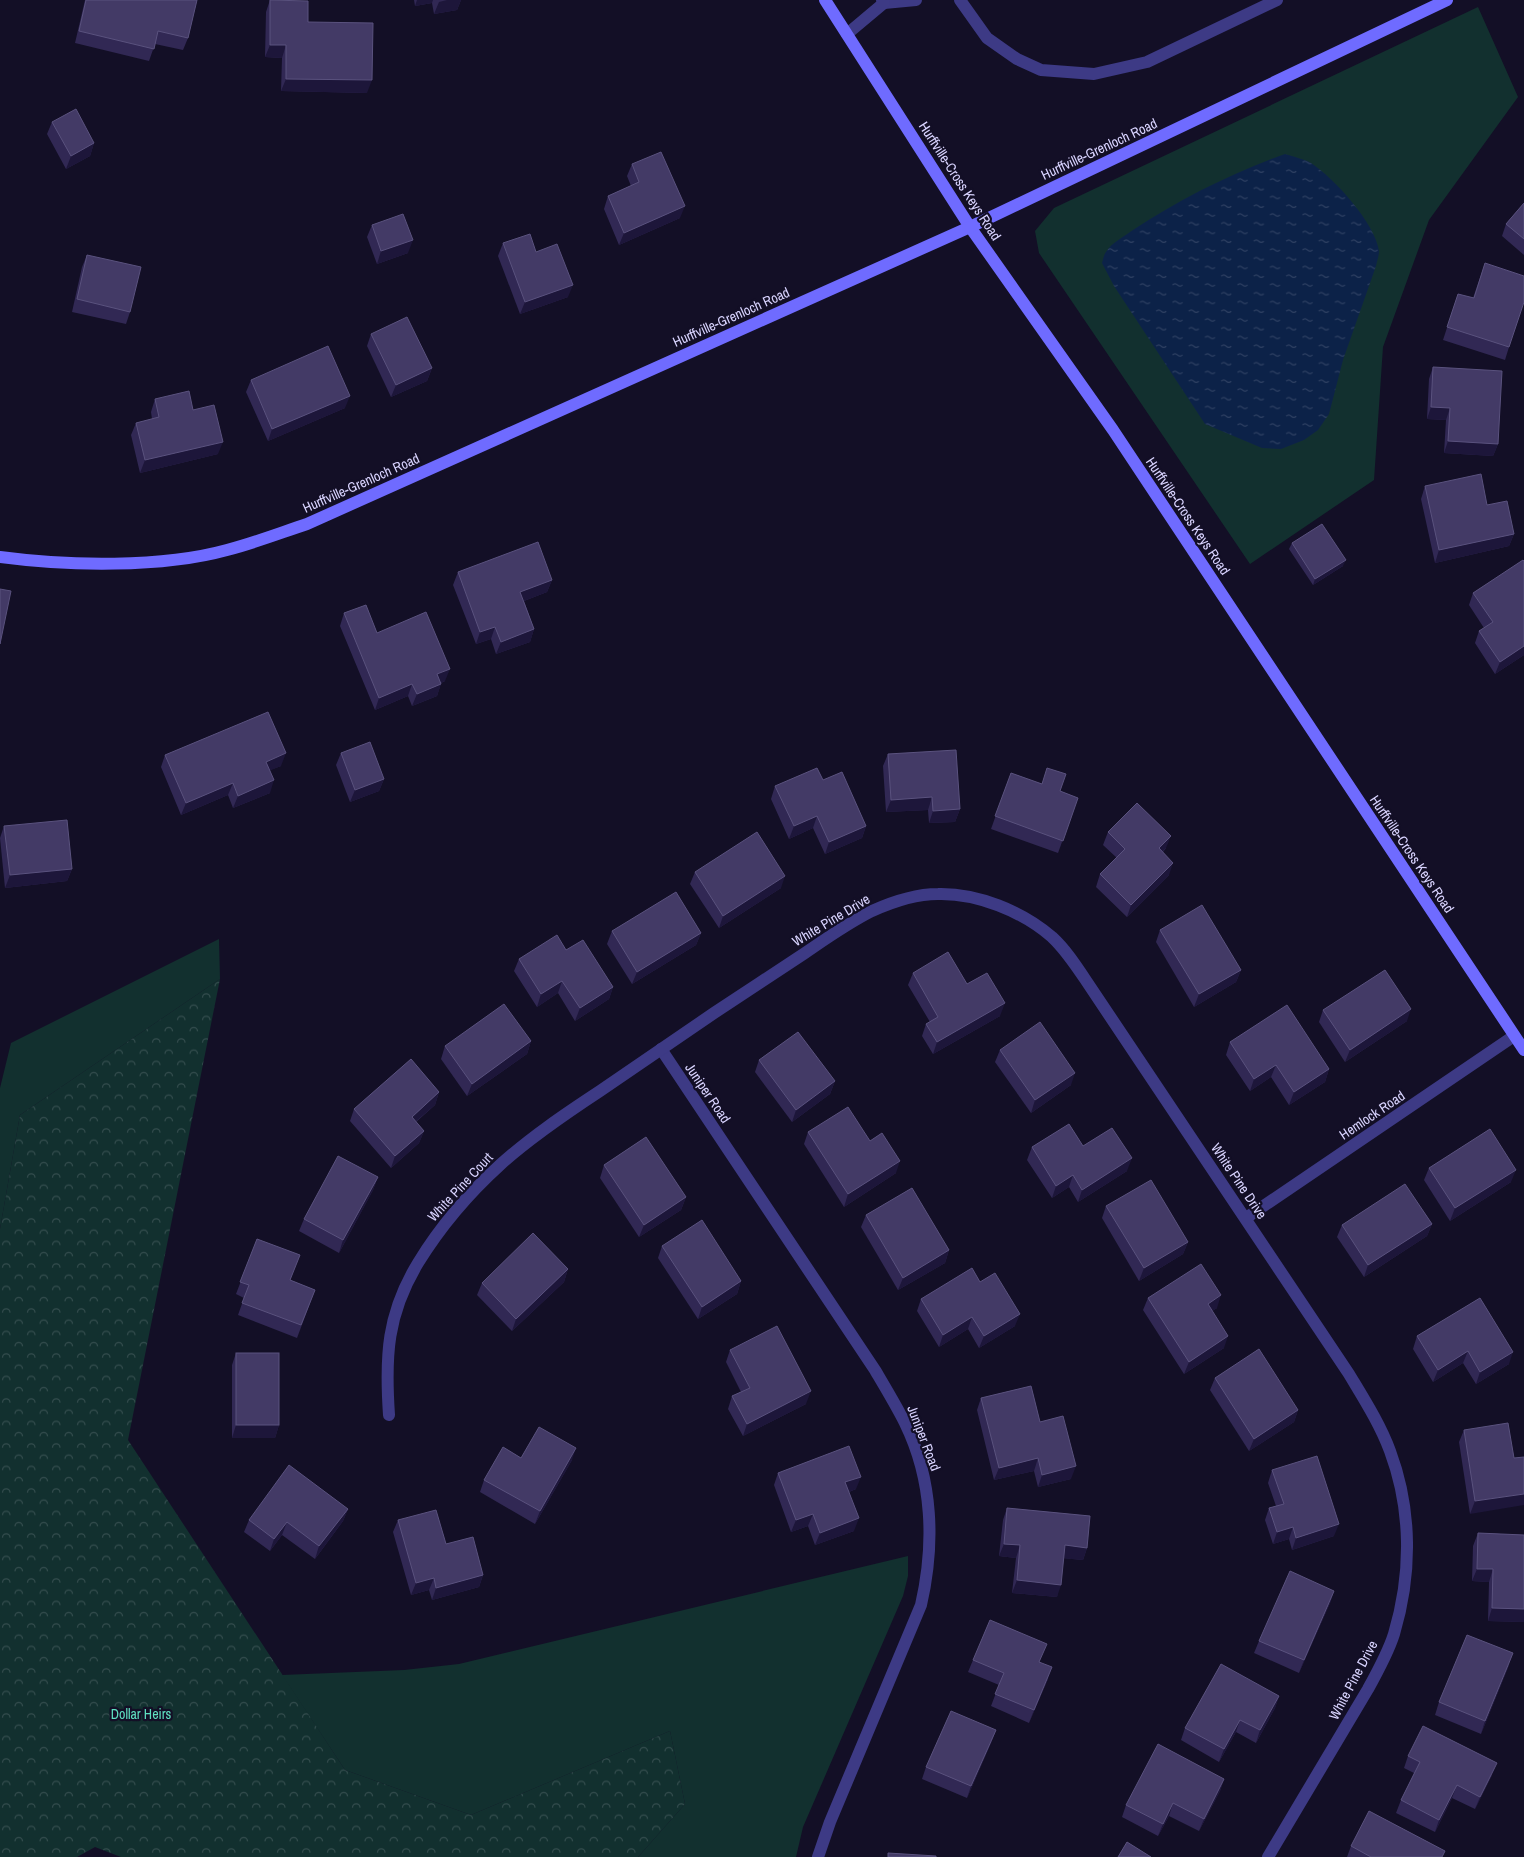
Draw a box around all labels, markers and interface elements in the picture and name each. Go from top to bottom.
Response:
street label: Hurffville-Grenloch Road [1038,114,1160,184]
street label: Hurffville-Cross Keys Road [915,118,1005,244]
street label: Hurffville-Grenloch Road [670,283,792,351]
street label: Hurffville-Grenloch Road [300,449,422,517]
street label: Hurffville-Cross Keys Road [1142,454,1234,578]
street label: Hurffville-Cross Keys Road [1366,792,1458,916]
street label: White Pine Drive [789,890,873,950]
street label: Juniper Road [681,1059,735,1127]
street label: Hemlock Road [1336,1086,1408,1144]
street label: White Pine Drive [1207,1140,1271,1222]
street label: White Pine Court [423,1149,497,1225]
street label: Juniper Road [903,1403,945,1473]
street label: White Pine Drive [1325,1637,1381,1723]
park label: Dollar Heirs [111,1705,172,1723]

